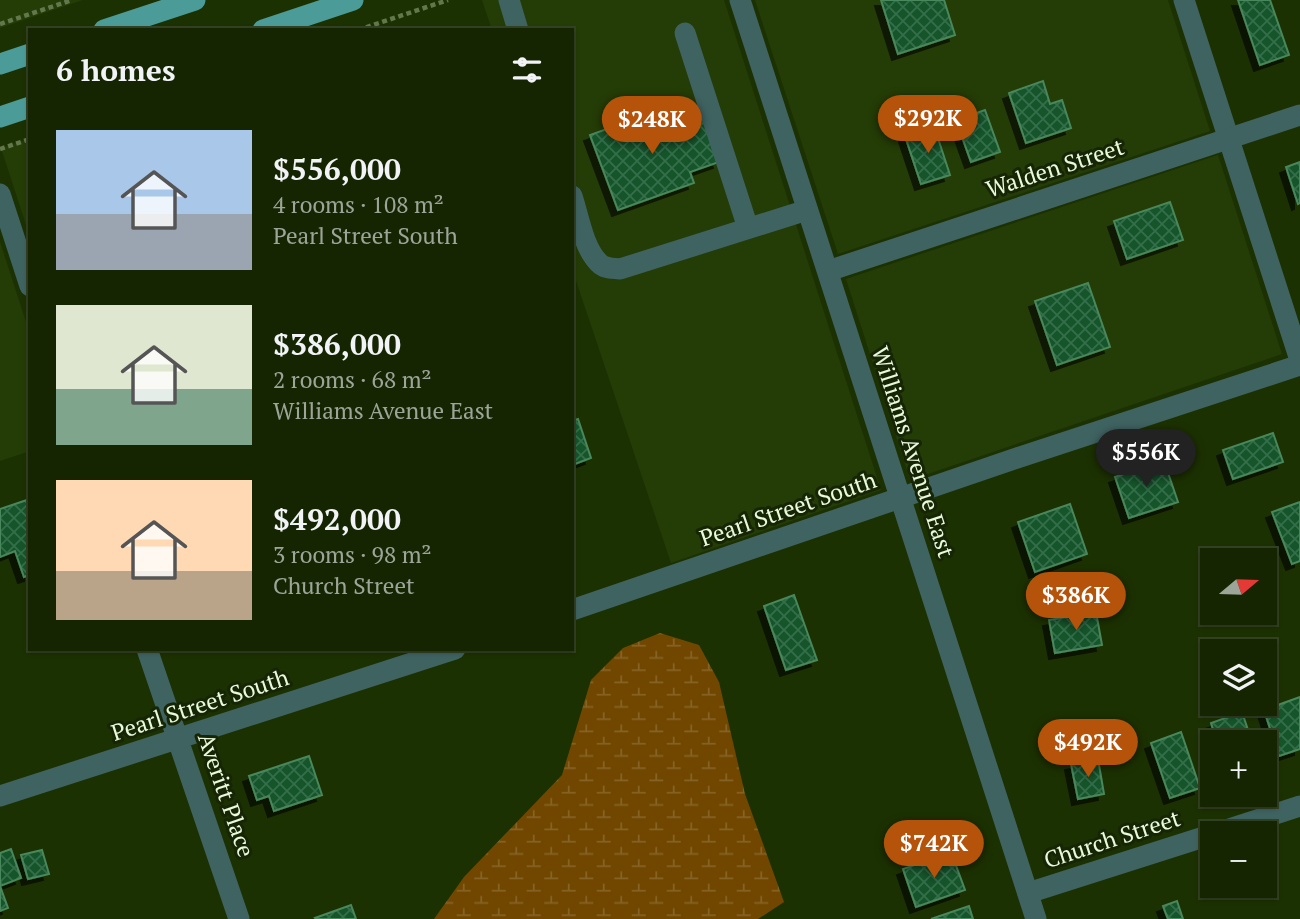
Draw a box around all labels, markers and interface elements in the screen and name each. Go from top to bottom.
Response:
text: 6 homes [56,50,175,90]
icon: filters [508,51,546,89]
pin: $248K [603,96,701,156]
pin: $292K [879,96,977,155]
text: $292K [894,102,962,133]
text: $248K [618,103,686,134]
street label: Walden Street [982,130,1128,204]
text: $556,000 [273,149,401,189]
icon: home [112,158,196,242]
text: 4 rooms · 108 m² [273,189,444,220]
text: Pearl Street South [273,220,458,251]
text: $386,000 [273,324,401,364]
icon: home [112,333,196,417]
street label: Williams Avenue East [865,342,962,562]
text: 2 rooms · 68 m² [273,364,432,395]
text: Williams Avenue East [273,395,493,426]
pin: $556K [1097,430,1195,489]
text: $556K [1112,436,1180,467]
street label: Pearl Street South [695,464,881,553]
text: $492,000 [273,499,401,539]
icon: home [112,508,196,592]
text: 3 rooms · 98 m² [273,539,432,570]
north arrow [1200,548,1278,625]
map controls [1200,548,1277,898]
text: Church Street [273,570,415,601]
pin: $386K [1027,572,1125,632]
text: $386K [1042,579,1110,610]
button: layers [1200,639,1277,716]
street label: Pearl Street South [107,661,293,748]
pin: $492K [1039,720,1137,779]
text: $492K [1054,726,1122,757]
street label: Averitt Place [191,729,262,861]
button: + [1200,730,1277,807]
street label: Church Street [1040,802,1184,875]
pin: $742K [885,820,983,880]
button: − [1200,821,1277,898]
text: $742K [900,827,968,858]

